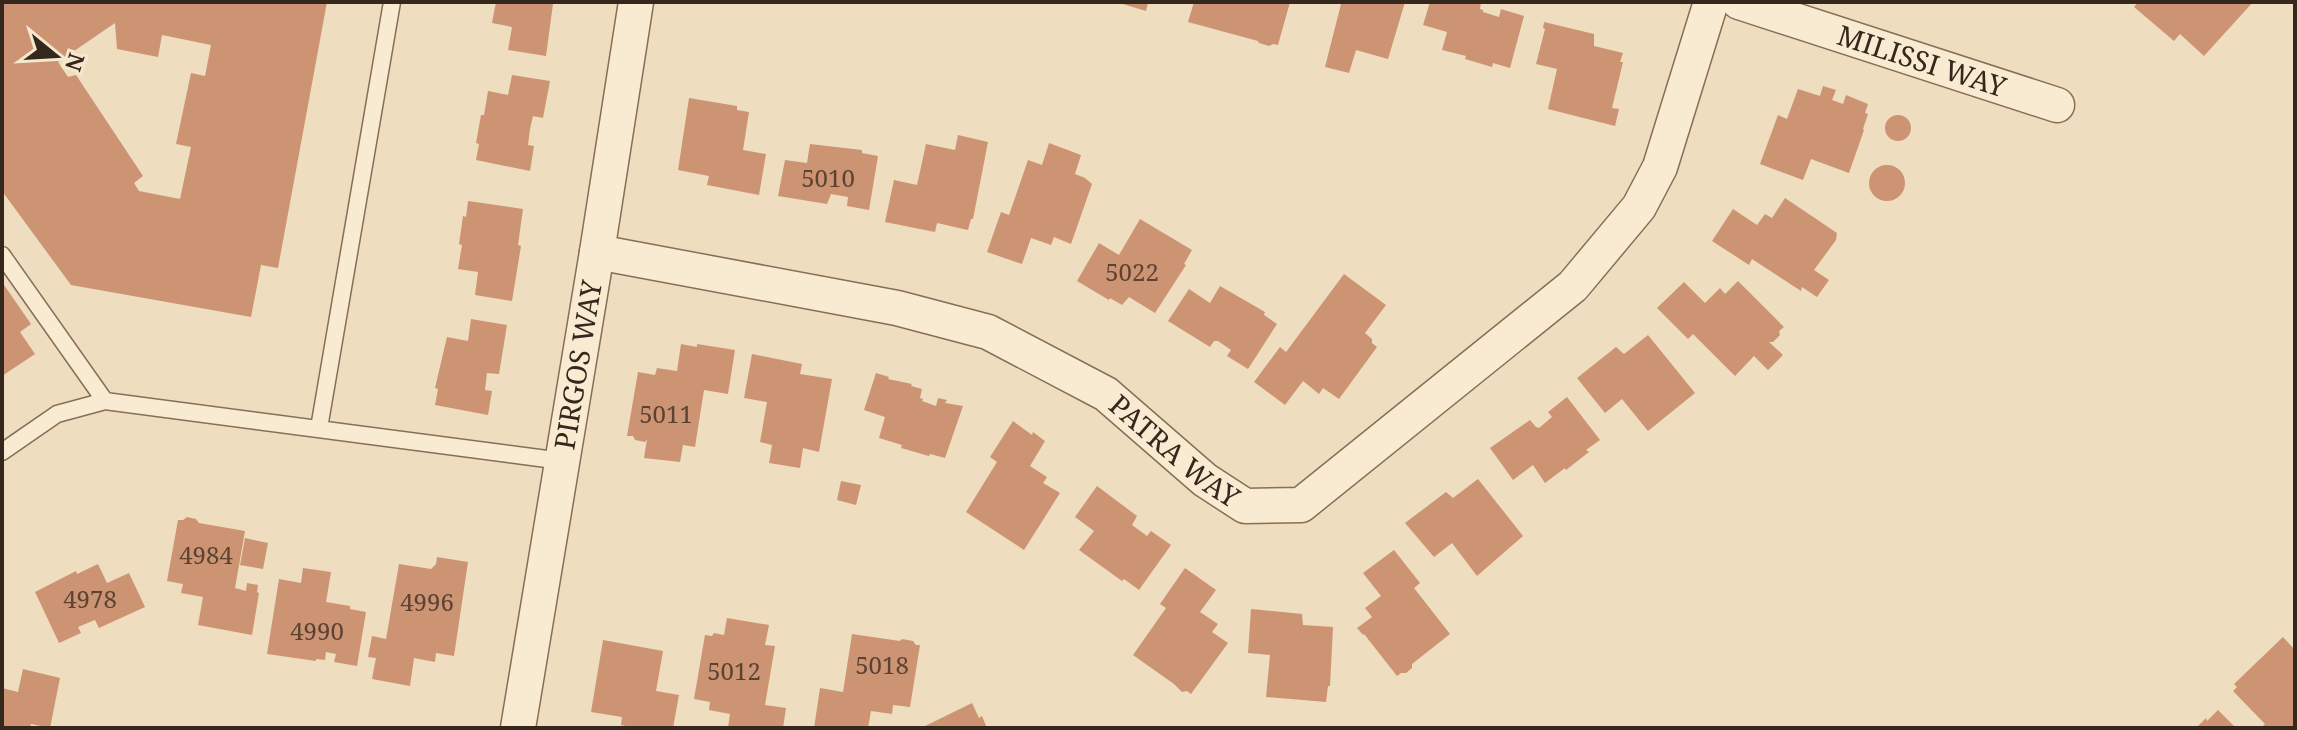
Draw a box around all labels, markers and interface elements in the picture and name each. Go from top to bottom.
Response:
street label: MILISSI WAY [1833,15,2012,105]
north arrow [16,16,96,96]
text: N [59,50,93,75]
house number: 5010 [801,161,855,194]
house number: 5022 [1105,255,1159,288]
street label: PIRGOS WAY [545,277,610,452]
street label: PATRA WAY [1102,385,1248,516]
house number: 5011 [639,397,693,430]
house number: 4984 [179,538,233,571]
house number: 4978 [63,582,117,615]
house number: 4996 [400,585,454,618]
house number: 4990 [290,614,344,647]
house number: 5018 [855,648,909,681]
house number: 5012 [707,654,761,687]

